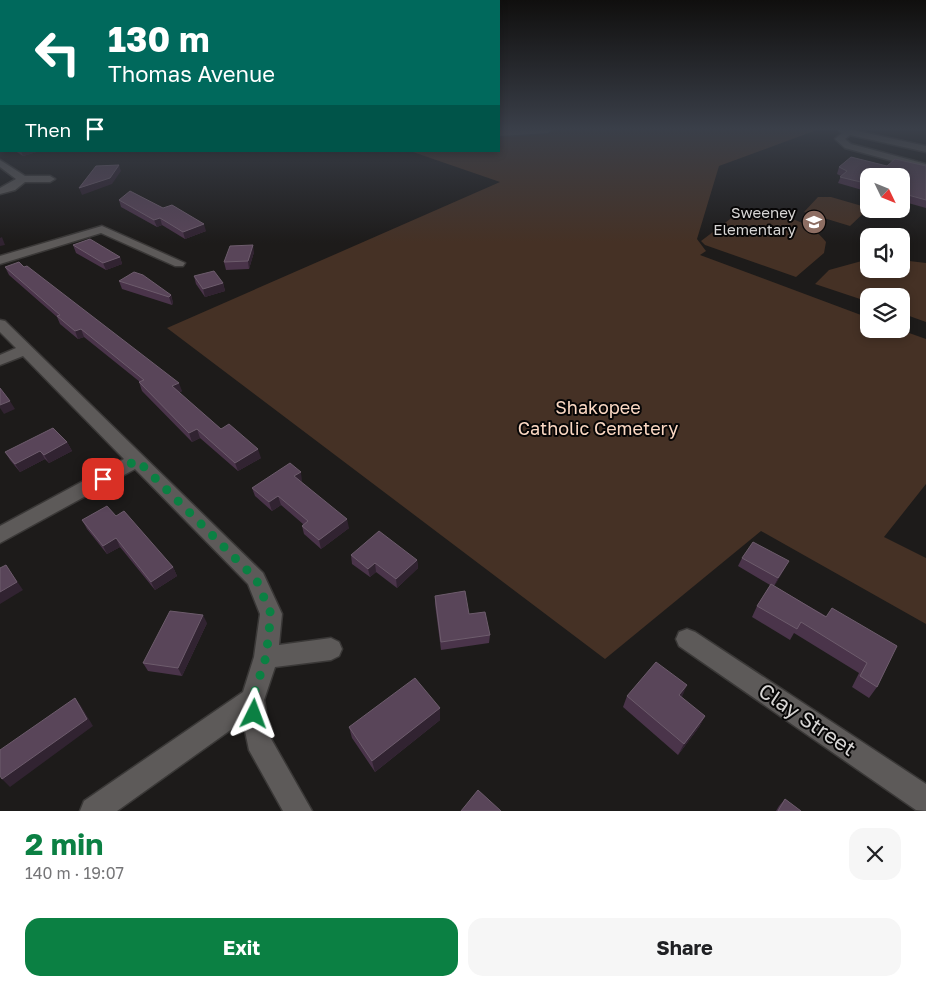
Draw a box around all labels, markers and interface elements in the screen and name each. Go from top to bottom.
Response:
text: 130 m [108,18,210,60]
icon: left [25,20,90,85]
text: Thomas Avenue [108,60,275,87]
icon: arrive [81,115,109,143]
text: Then [25,118,71,141]
north arrow [860,168,910,218]
map controls [860,168,910,338]
place label: Sweeney Elementary [713,203,797,238]
school or university icon: Sweeney Elementary [801,209,827,235]
button: sound [860,228,910,278]
button: layers [860,288,910,338]
park label: Shakopee Catholic Cemetery [518,396,678,439]
pin [82,458,124,500]
icon: arrive [89,465,117,493]
street label: Clay Street [754,677,861,761]
position arrow [227,687,279,739]
text: 2 min [25,826,103,862]
button: close [849,828,901,880]
text: 140 m · 19:07 [25,863,124,883]
button: Exit [25,918,458,976]
button: Share [468,918,901,976]

